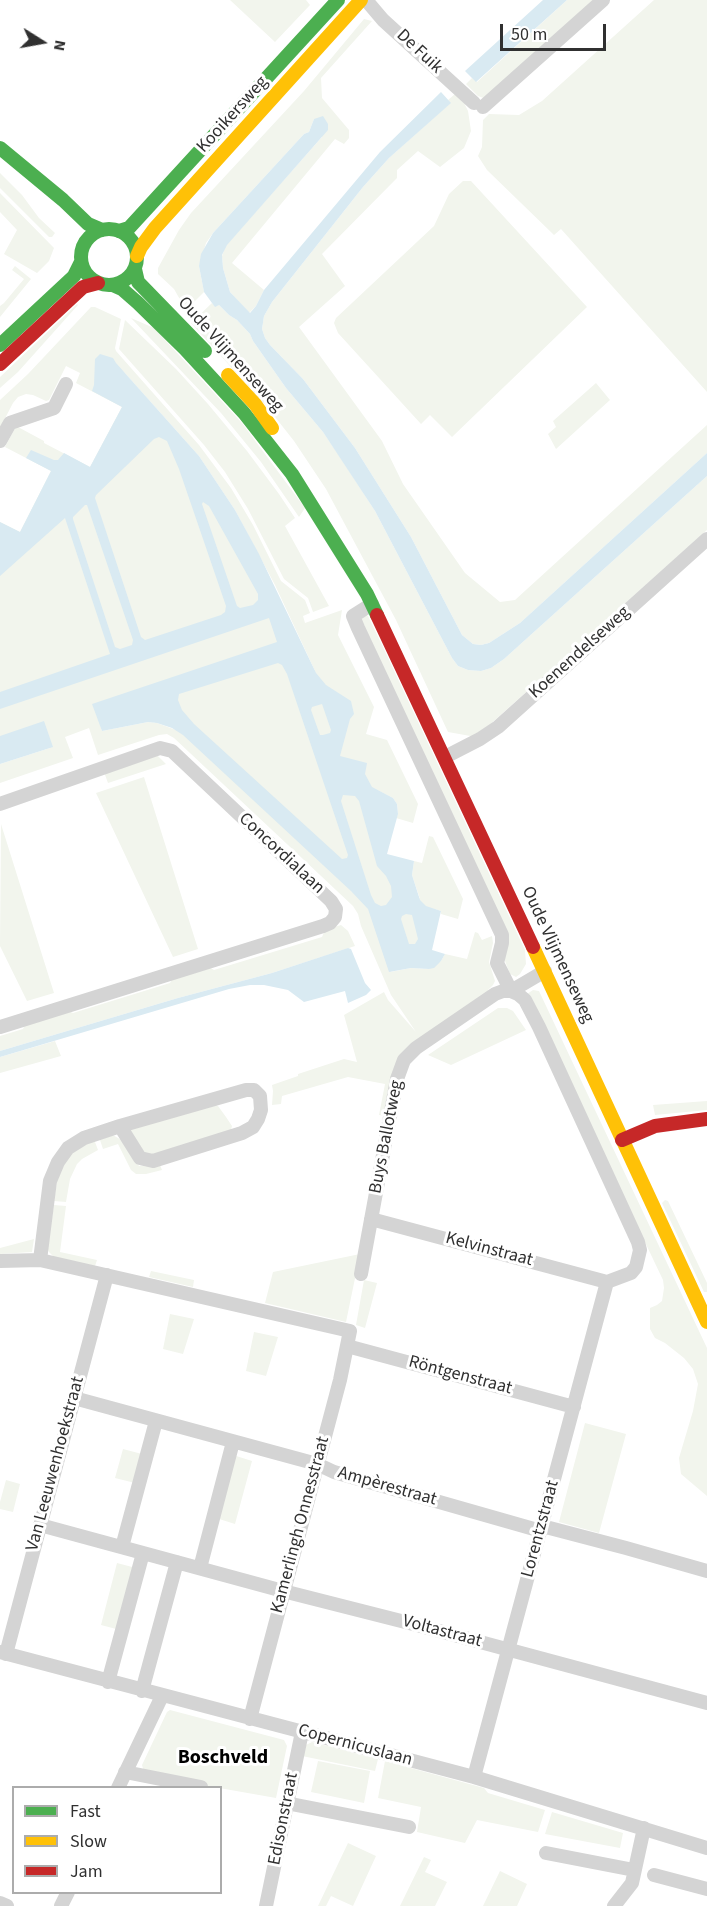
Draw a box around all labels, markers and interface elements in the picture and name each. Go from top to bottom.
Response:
north arrow [12,12,72,72]
scale bar [503,12,610,50]
text: 50 m [511,22,547,47]
street label: De Fuik [391,25,447,79]
text: N [48,38,71,53]
street label: Kooikersweg [193,72,273,158]
street label: Oude Vlijmenseweg [172,293,288,417]
street label: Koenendelseweg [525,602,635,704]
street label: Concordialaan [234,809,328,899]
street label: Oude Vlijmenseweg [516,883,598,1027]
street label: Buys Ballotweg [365,1079,409,1195]
street label: Kelvinstraat [443,1228,535,1272]
street label: Röntgenstraat [406,1352,514,1400]
street label: Van Leeuwenhoekstraat [22,1374,90,1554]
street label: Kamerlingh Onnesstraat [267,1434,335,1616]
street label: Ampèrestraat [335,1463,439,1511]
street label: Lorentzstraat [518,1478,564,1580]
street label: Voltastraat [400,1611,484,1653]
street label: Copernicuslaan [295,1720,415,1772]
district label: Boschveld [178,1747,268,1771]
street label: Edisonstraat [264,1771,304,1867]
legend [12,1786,222,1894]
text: Fast [70,1799,101,1824]
text: Slow [70,1829,107,1854]
text: Jam [70,1859,103,1884]

